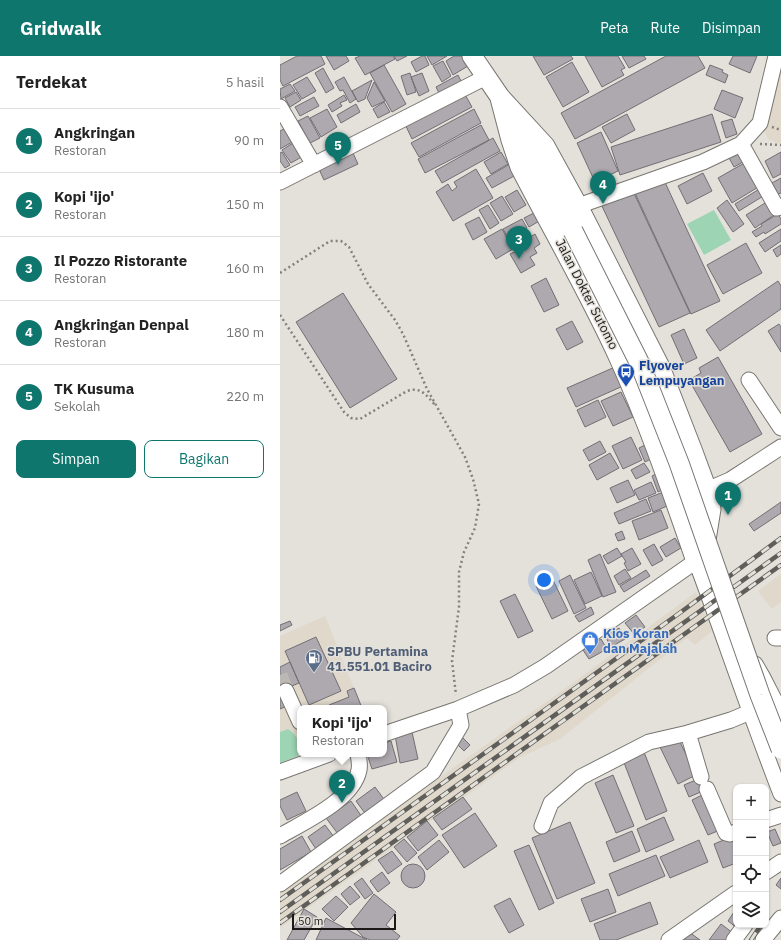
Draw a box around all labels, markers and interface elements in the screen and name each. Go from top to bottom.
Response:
text: Gridwalk [20,16,102,40]
text: Peta [600,19,629,37]
text: Rute [651,19,680,37]
text: Disimpan [702,19,761,37]
text: Terdekat [16,71,87,93]
text: 5 hasil [226,74,264,91]
text: Angkringan [54,123,135,142]
text: 1 [25,132,33,149]
text: 90 m [234,132,264,149]
pin: 5 [325,132,351,165]
text: Restoran [54,142,106,159]
pin: 4 [590,171,616,204]
text: Kopi 'ijo' [54,187,114,206]
text: 2 [25,196,33,213]
text: 150 m [226,196,264,213]
text: Restoran [54,206,106,223]
pin: 3 [506,226,532,259]
street label: Jalan Dokter Sutomo [552,236,622,352]
text: Il Pozzo Ristorante [54,251,187,270]
text: 3 [25,260,33,277]
text: 160 m [226,260,264,277]
text: Restoran [54,270,106,287]
text: Angkringan Denpal [54,315,189,334]
text: 4 [25,324,33,341]
text: 180 m [226,324,264,341]
text: Restoran [54,334,106,351]
place label: Flyover Lempuyangan [639,357,725,389]
bus stop icon: Flyover Lempuyangan [616,362,636,387]
text: TK Kusuma [54,379,134,398]
text: 5 [25,388,33,405]
text: 220 m [226,388,264,405]
text: Sekolah [54,398,100,415]
button: Simpan [16,440,136,478]
button: Bagikan [144,440,264,478]
pin: 1 [715,482,741,515]
your location [534,570,554,590]
place label: Kios Koran dan Majalah [603,625,677,657]
shop icon: Kios Koran dan Majalah [580,630,600,655]
place label: SPBU Pertamina 41.551.01 Baciro [327,643,432,675]
fuel station icon: SPBU Pertamina 41.551.01 Baciro [304,648,324,673]
popup [297,705,387,757]
text: Kopi 'ijo' [312,713,372,732]
text: Restoran [312,732,364,749]
pin: 2 [329,770,355,803]
map controls [733,784,769,928]
button: + [733,784,769,820]
button: − [733,820,769,856]
button: locate [733,856,769,892]
button: layers [733,892,769,928]
scale bar [292,912,396,931]
text: 50 m [298,914,323,928]

